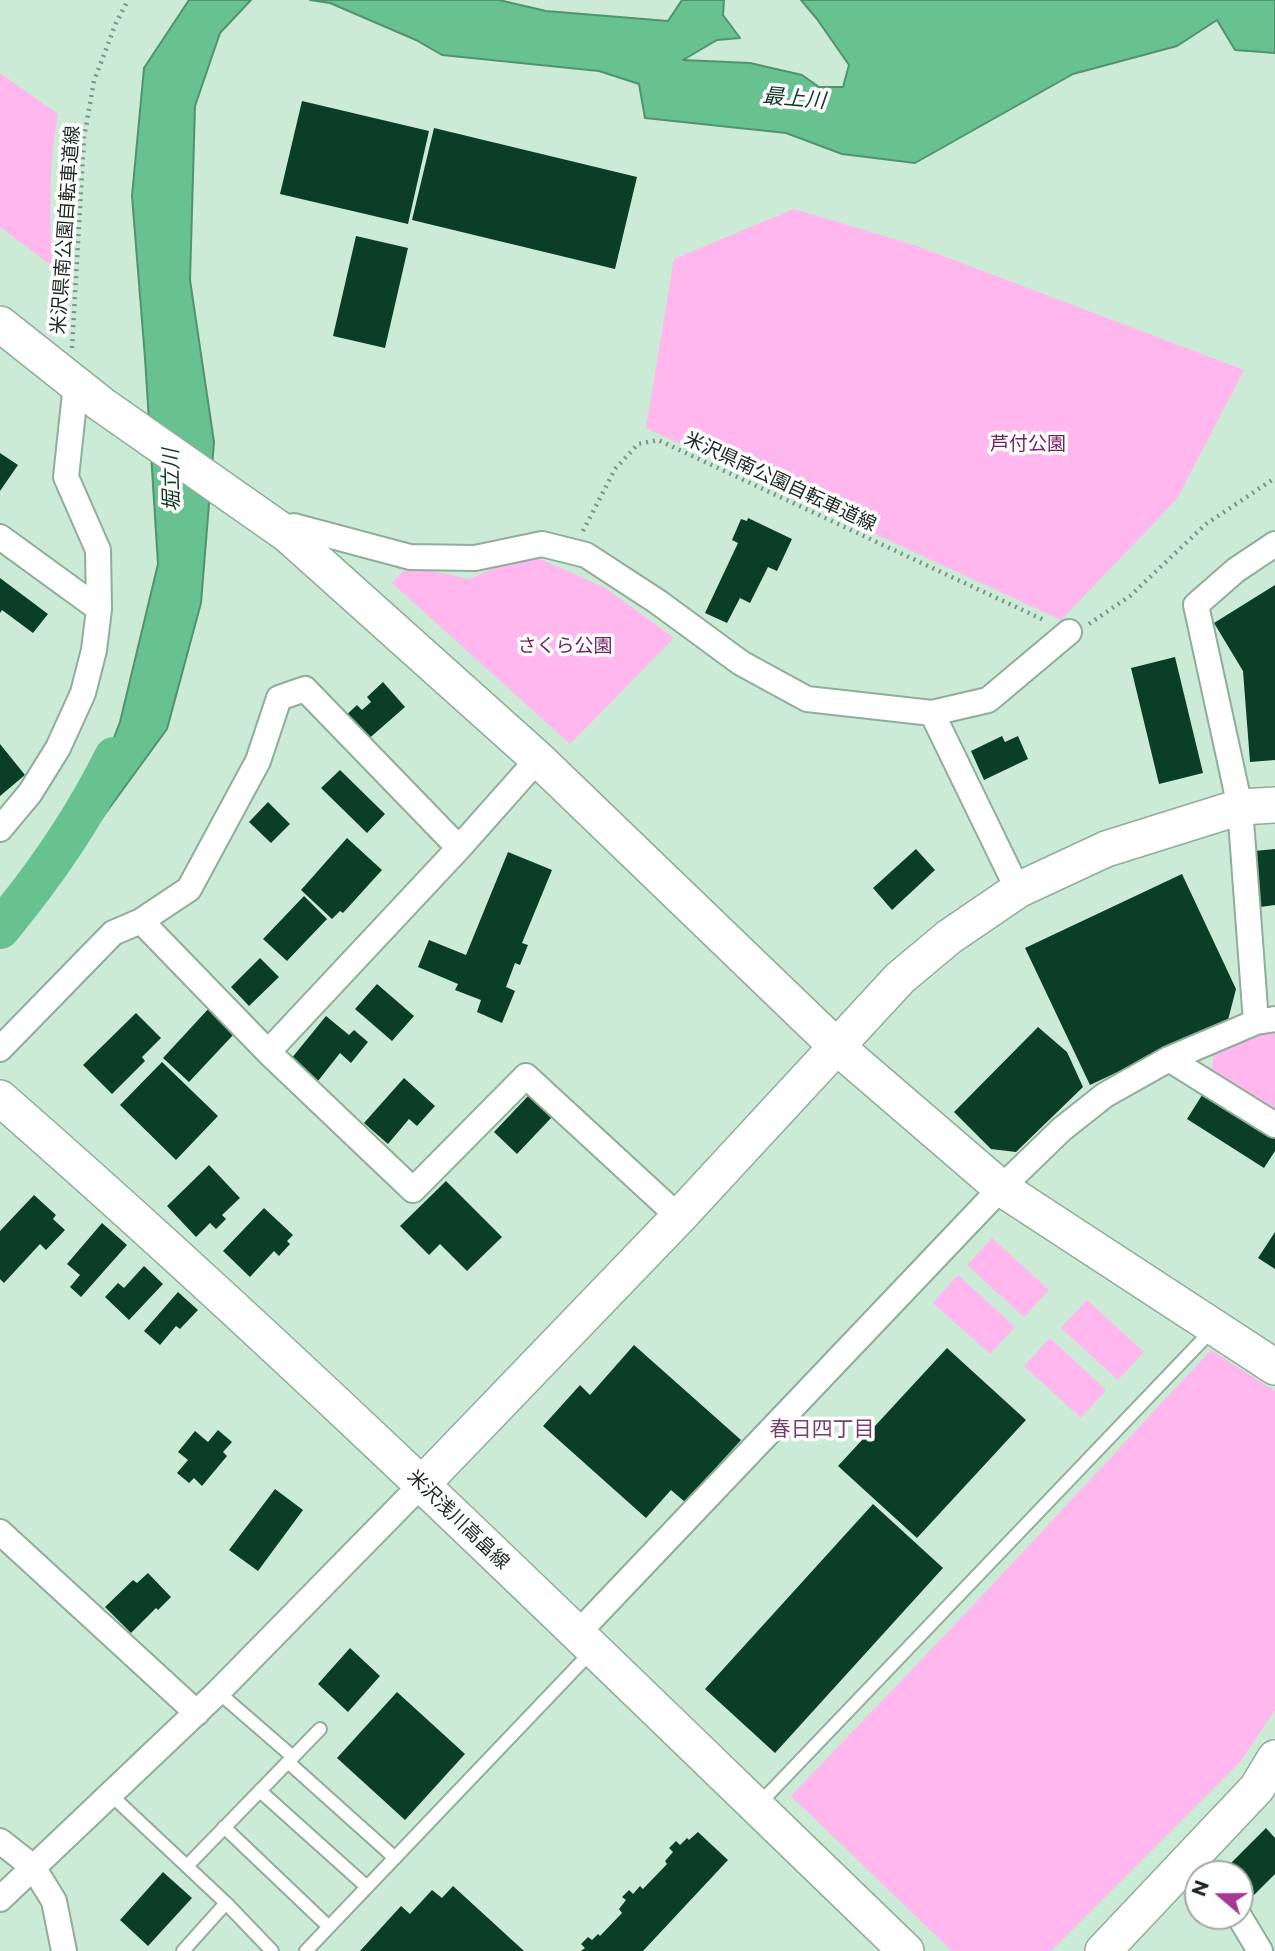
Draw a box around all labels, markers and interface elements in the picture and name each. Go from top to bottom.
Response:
water label: 最上川 [762,84,826,114]
street label: 米沢県南公園自転車道線 [47,125,85,335]
street label: 米沢県南公園自転車道線 [680,428,880,536]
park label: 芦付公園 [990,433,1066,455]
water label: 堀立川 [159,448,185,512]
park label: さくら公園 [518,635,612,657]
district label: 春日四丁目 [770,1417,874,1443]
street label: 米沢浅川高畠線 [402,1466,514,1574]
north arrow [1184,1860,1254,1930]
text: N [1187,1877,1214,1899]

